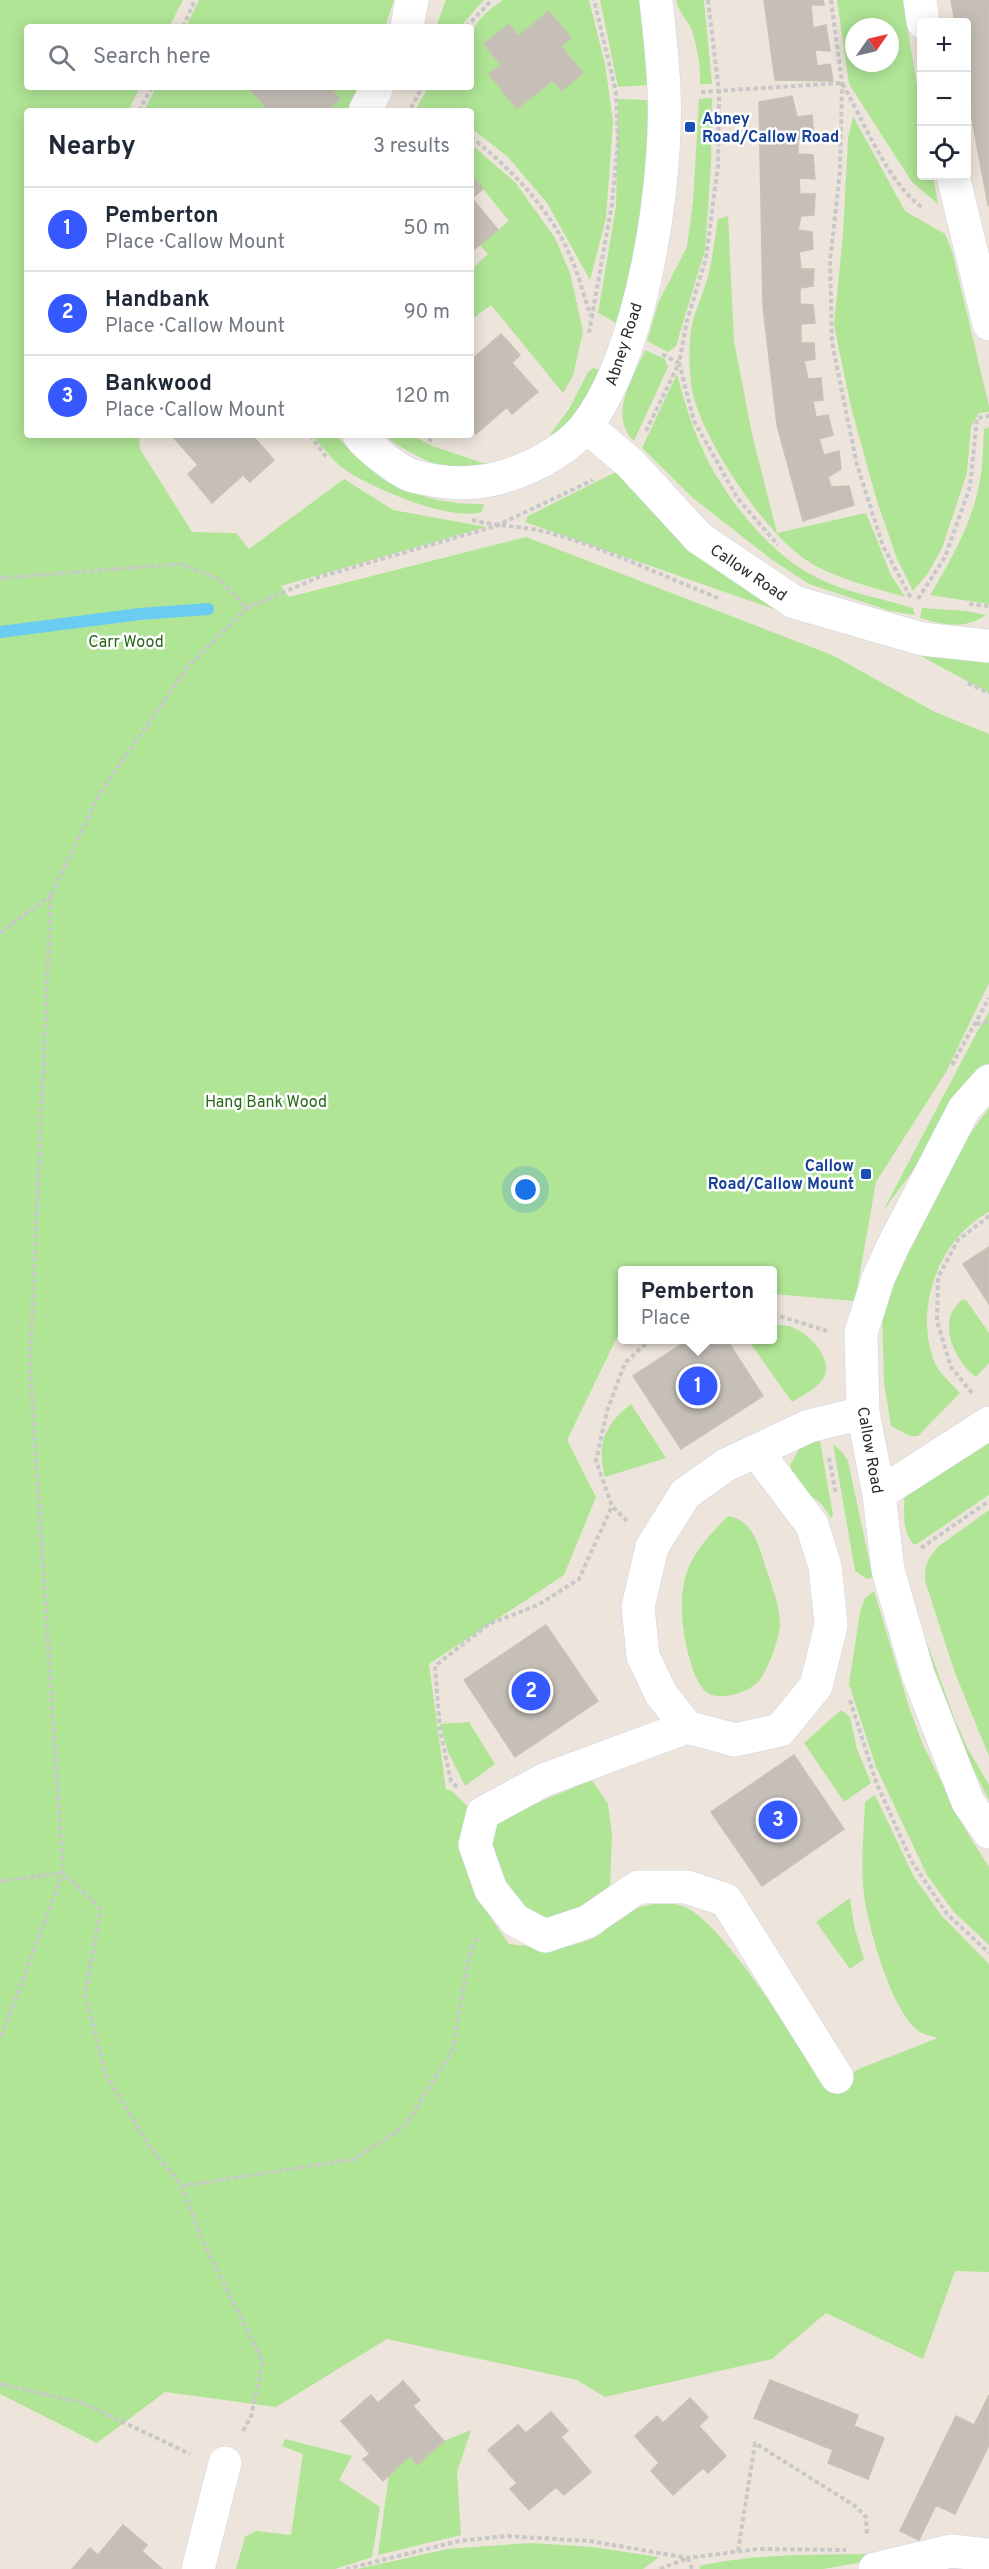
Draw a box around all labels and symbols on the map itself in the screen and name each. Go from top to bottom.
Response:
north arrow [845,18,899,72]
place label: Abney Road/Callow Road [702,110,839,148]
marker: Abney Road/Callow Road [683,120,697,134]
street label: Abney Road [602,300,648,389]
street label: Callow Road [706,541,790,607]
park label: Carr Wood [88,633,164,653]
park label: Hang Bank Wood [205,1093,327,1113]
place label: Callow Road/Callow Mount [708,1157,854,1195]
marker: Callow Road/Callow Mount [859,1167,873,1181]
your location [511,1175,540,1204]
pin: 1 [678,1364,718,1408]
street label: Callow Road [852,1405,887,1495]
pin: 2 [512,1668,550,1714]
pin: 3 [758,1798,798,1842]

